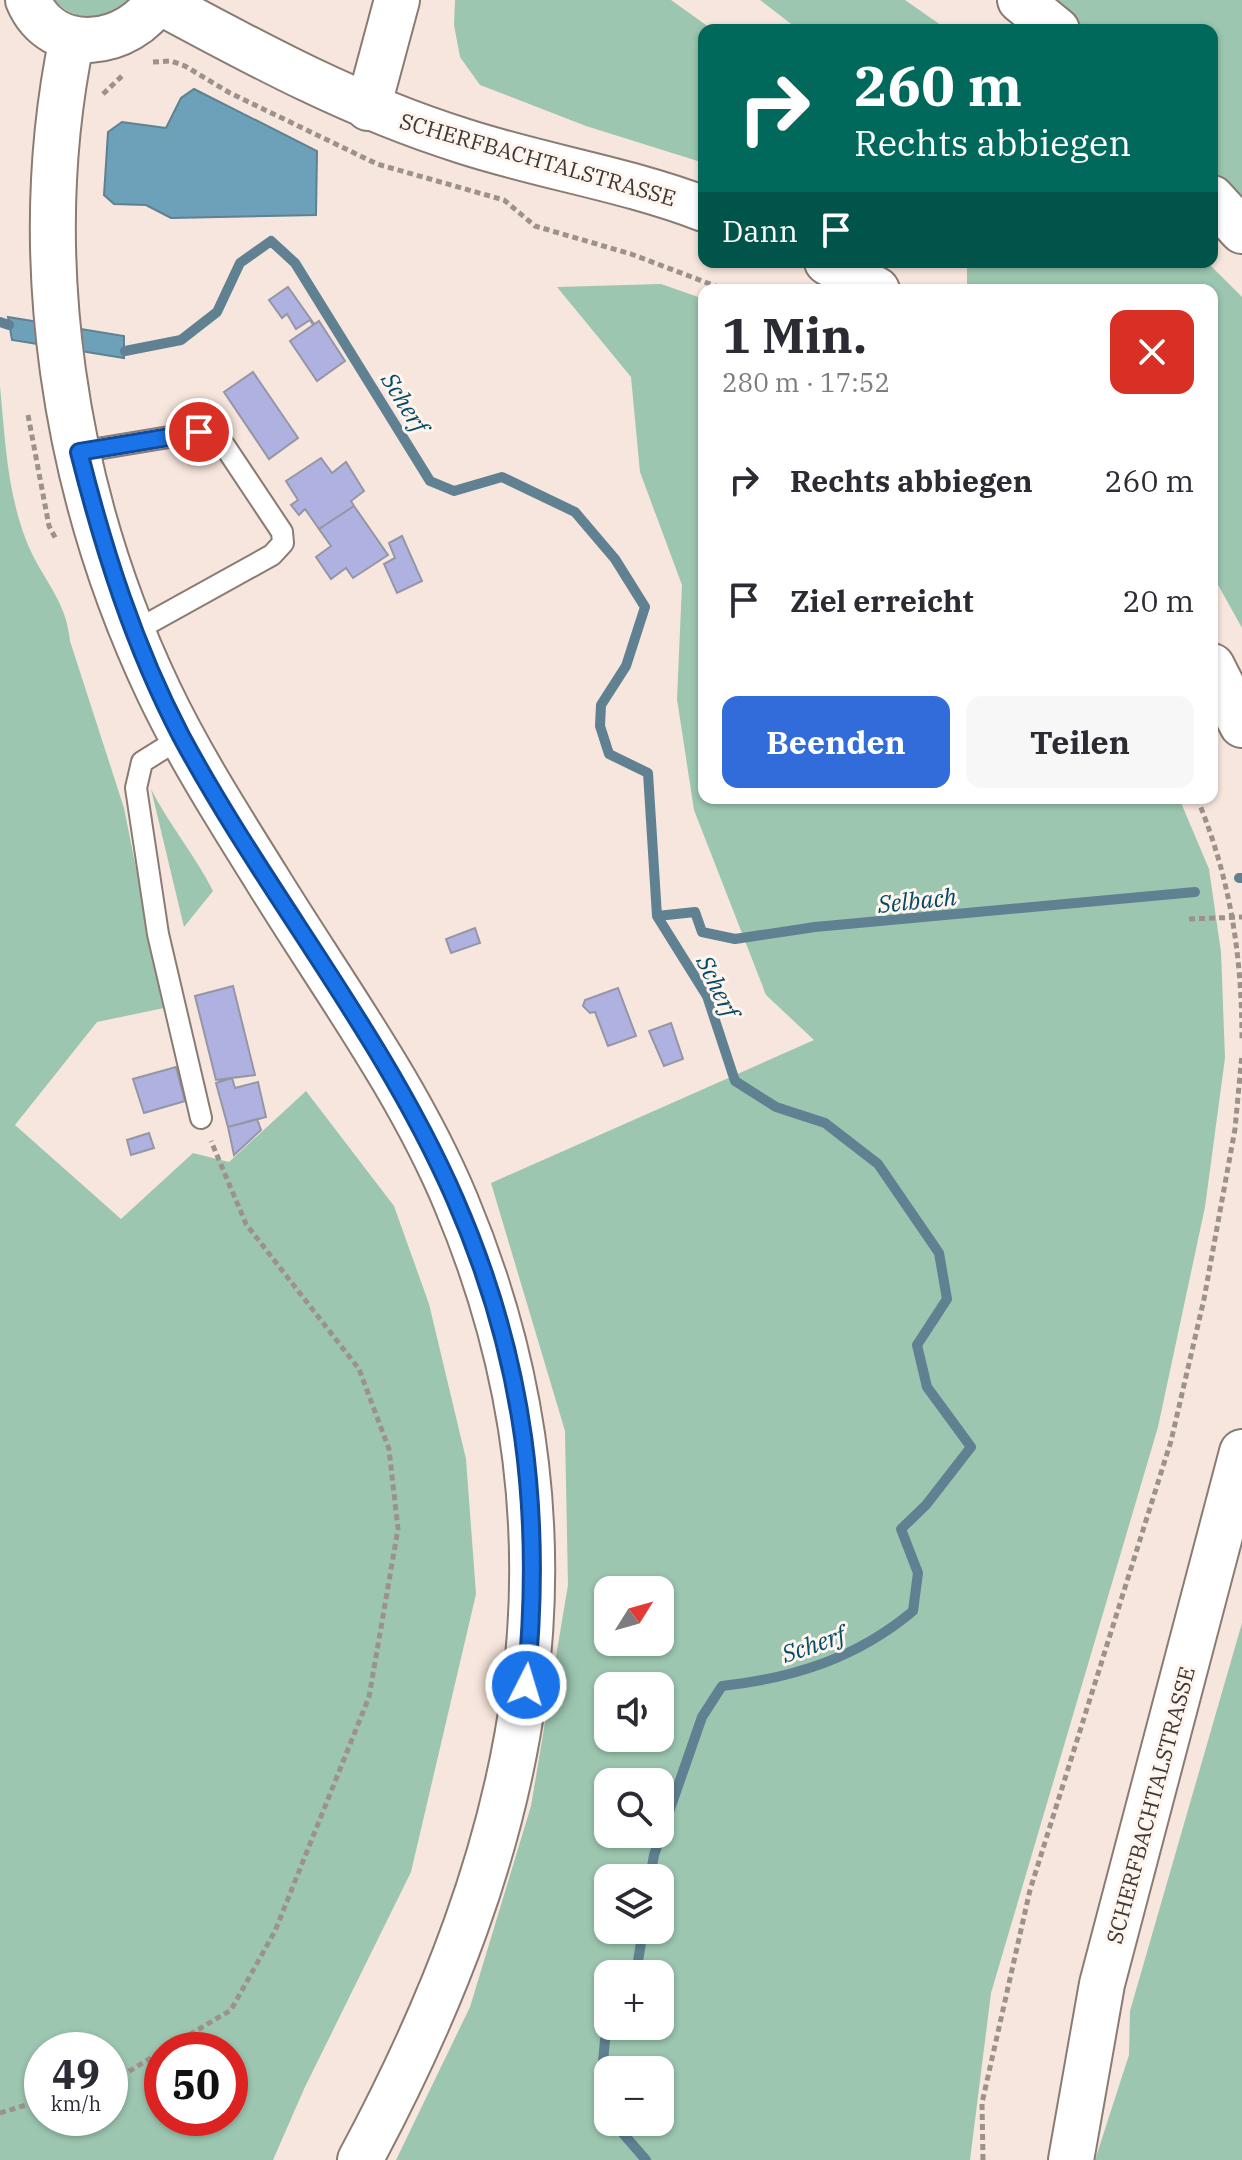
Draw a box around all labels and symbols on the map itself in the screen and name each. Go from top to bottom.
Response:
street label: SCHERFBACHTALSTRASSE [397,106,679,212]
water label: Scherf [374,365,438,442]
pin [165,398,233,466]
water label: Selbach [875,880,958,920]
water label: Scherf [689,949,749,1026]
north arrow [594,1576,674,1656]
water label: Scherf [776,1617,853,1670]
position arrow [484,1643,568,1727]
street label: SCHERFBACHTALSTRASSE [1099,1663,1201,1947]
speed limit sign: 50 [144,2032,248,2136]

